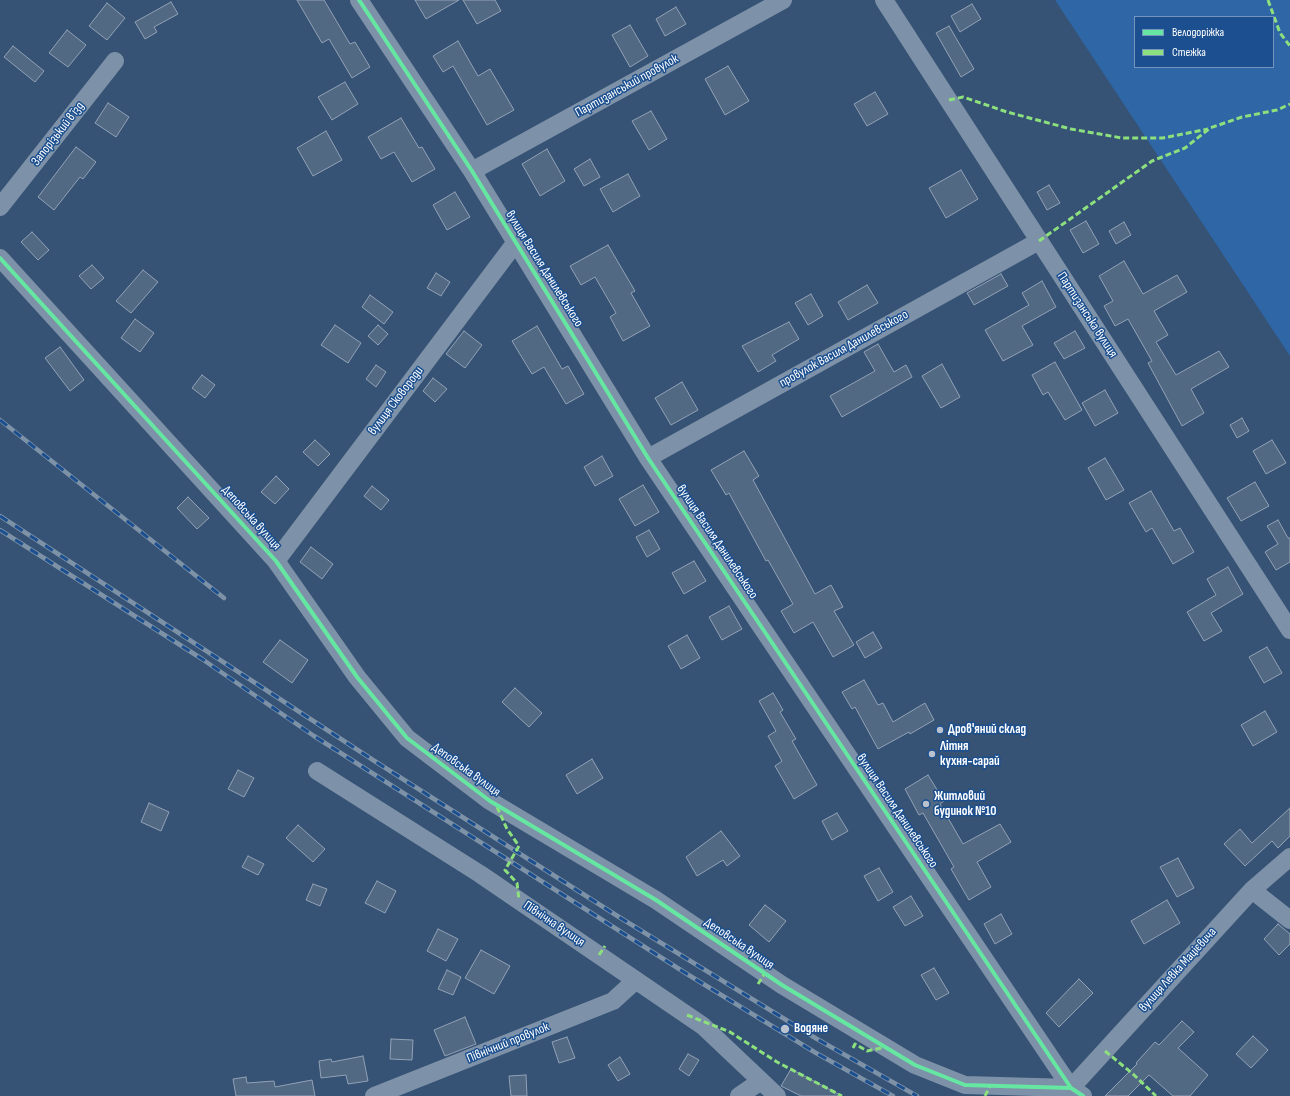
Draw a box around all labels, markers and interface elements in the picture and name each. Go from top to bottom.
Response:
legend [1134,16,1274,68]
text: Велодоріжка [1172,25,1224,40]
text: Стежка [1172,45,1206,60]
street label: Партизанський провулок [573,51,681,121]
street label: Запорізький вʼїзд [28,99,88,169]
street label: вулиця Василя Данилевського [502,208,586,330]
street label: Партизанська вулиця [1054,269,1120,361]
street label: провулок Василя Данилевського [777,307,911,391]
street label: вулиця Сковороди [365,364,427,438]
street label: вулиця Василя Данилевського [673,482,761,602]
street label: Деповська вулиця [218,483,284,553]
place label: Дров'яний склад [948,722,1026,738]
marker: Дров'яний склад [935,725,945,735]
place label: Літня кухня-сарай [940,739,1000,770]
street label: Деповська вулиця [429,740,503,800]
marker: Літня кухня-сарай [927,749,937,759]
street label: вулиця Василя Данилевського [853,751,941,871]
place label: Житловий будинок №10 [934,789,997,820]
marker: Житловий будинок №10 [921,799,931,809]
street label: Північна вулиця [520,898,588,950]
street label: Деповська вулиця [701,915,777,973]
street label: вулиця Левка Мацієвича [1136,925,1220,1015]
street label: Північний провулок [465,1019,551,1067]
place label: Водяне [794,1021,828,1037]
marker: Водяне [779,1023,791,1035]

